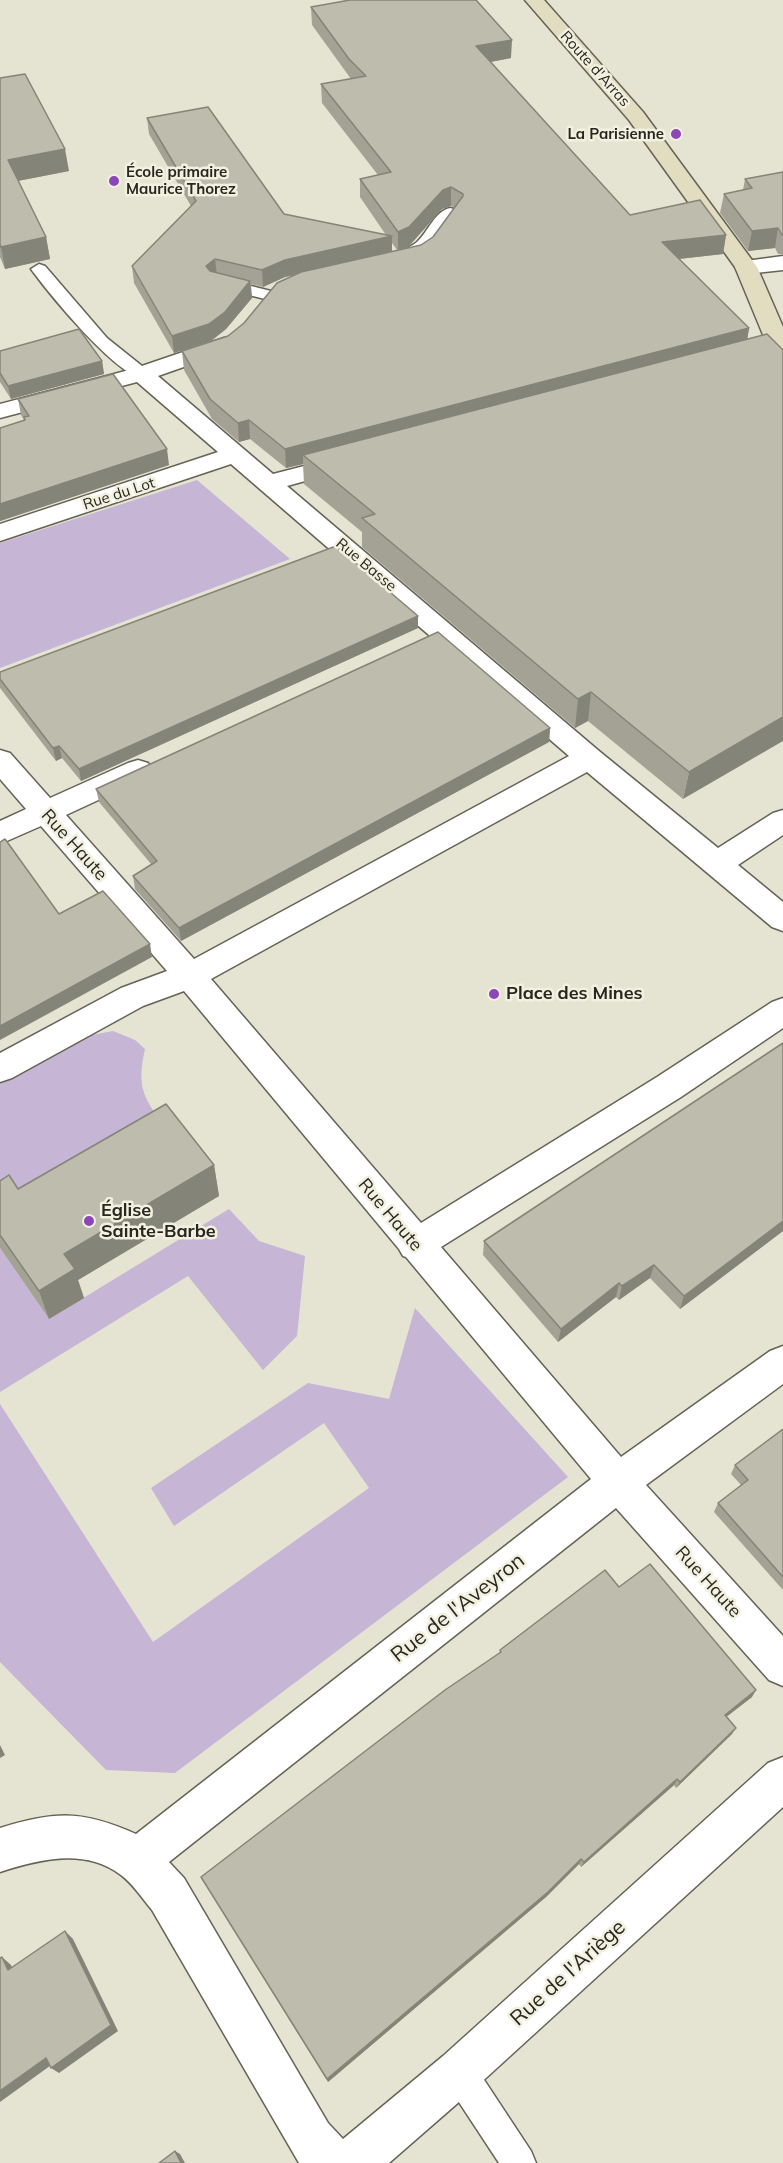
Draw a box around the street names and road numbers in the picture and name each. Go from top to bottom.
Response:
street label: Route d'Arras [556,28,634,110]
street label: Rue du Lot [81,474,157,514]
street label: Rue Basse [332,535,400,595]
street label: Rue Haute [36,805,112,885]
street label: Rue Haute [353,1174,427,1256]
street label: Rue Haute [670,1542,746,1622]
street label: Rue de l'Aveyron [386,1548,530,1668]
street label: Rue de l'Ariège [505,1915,631,2031]

